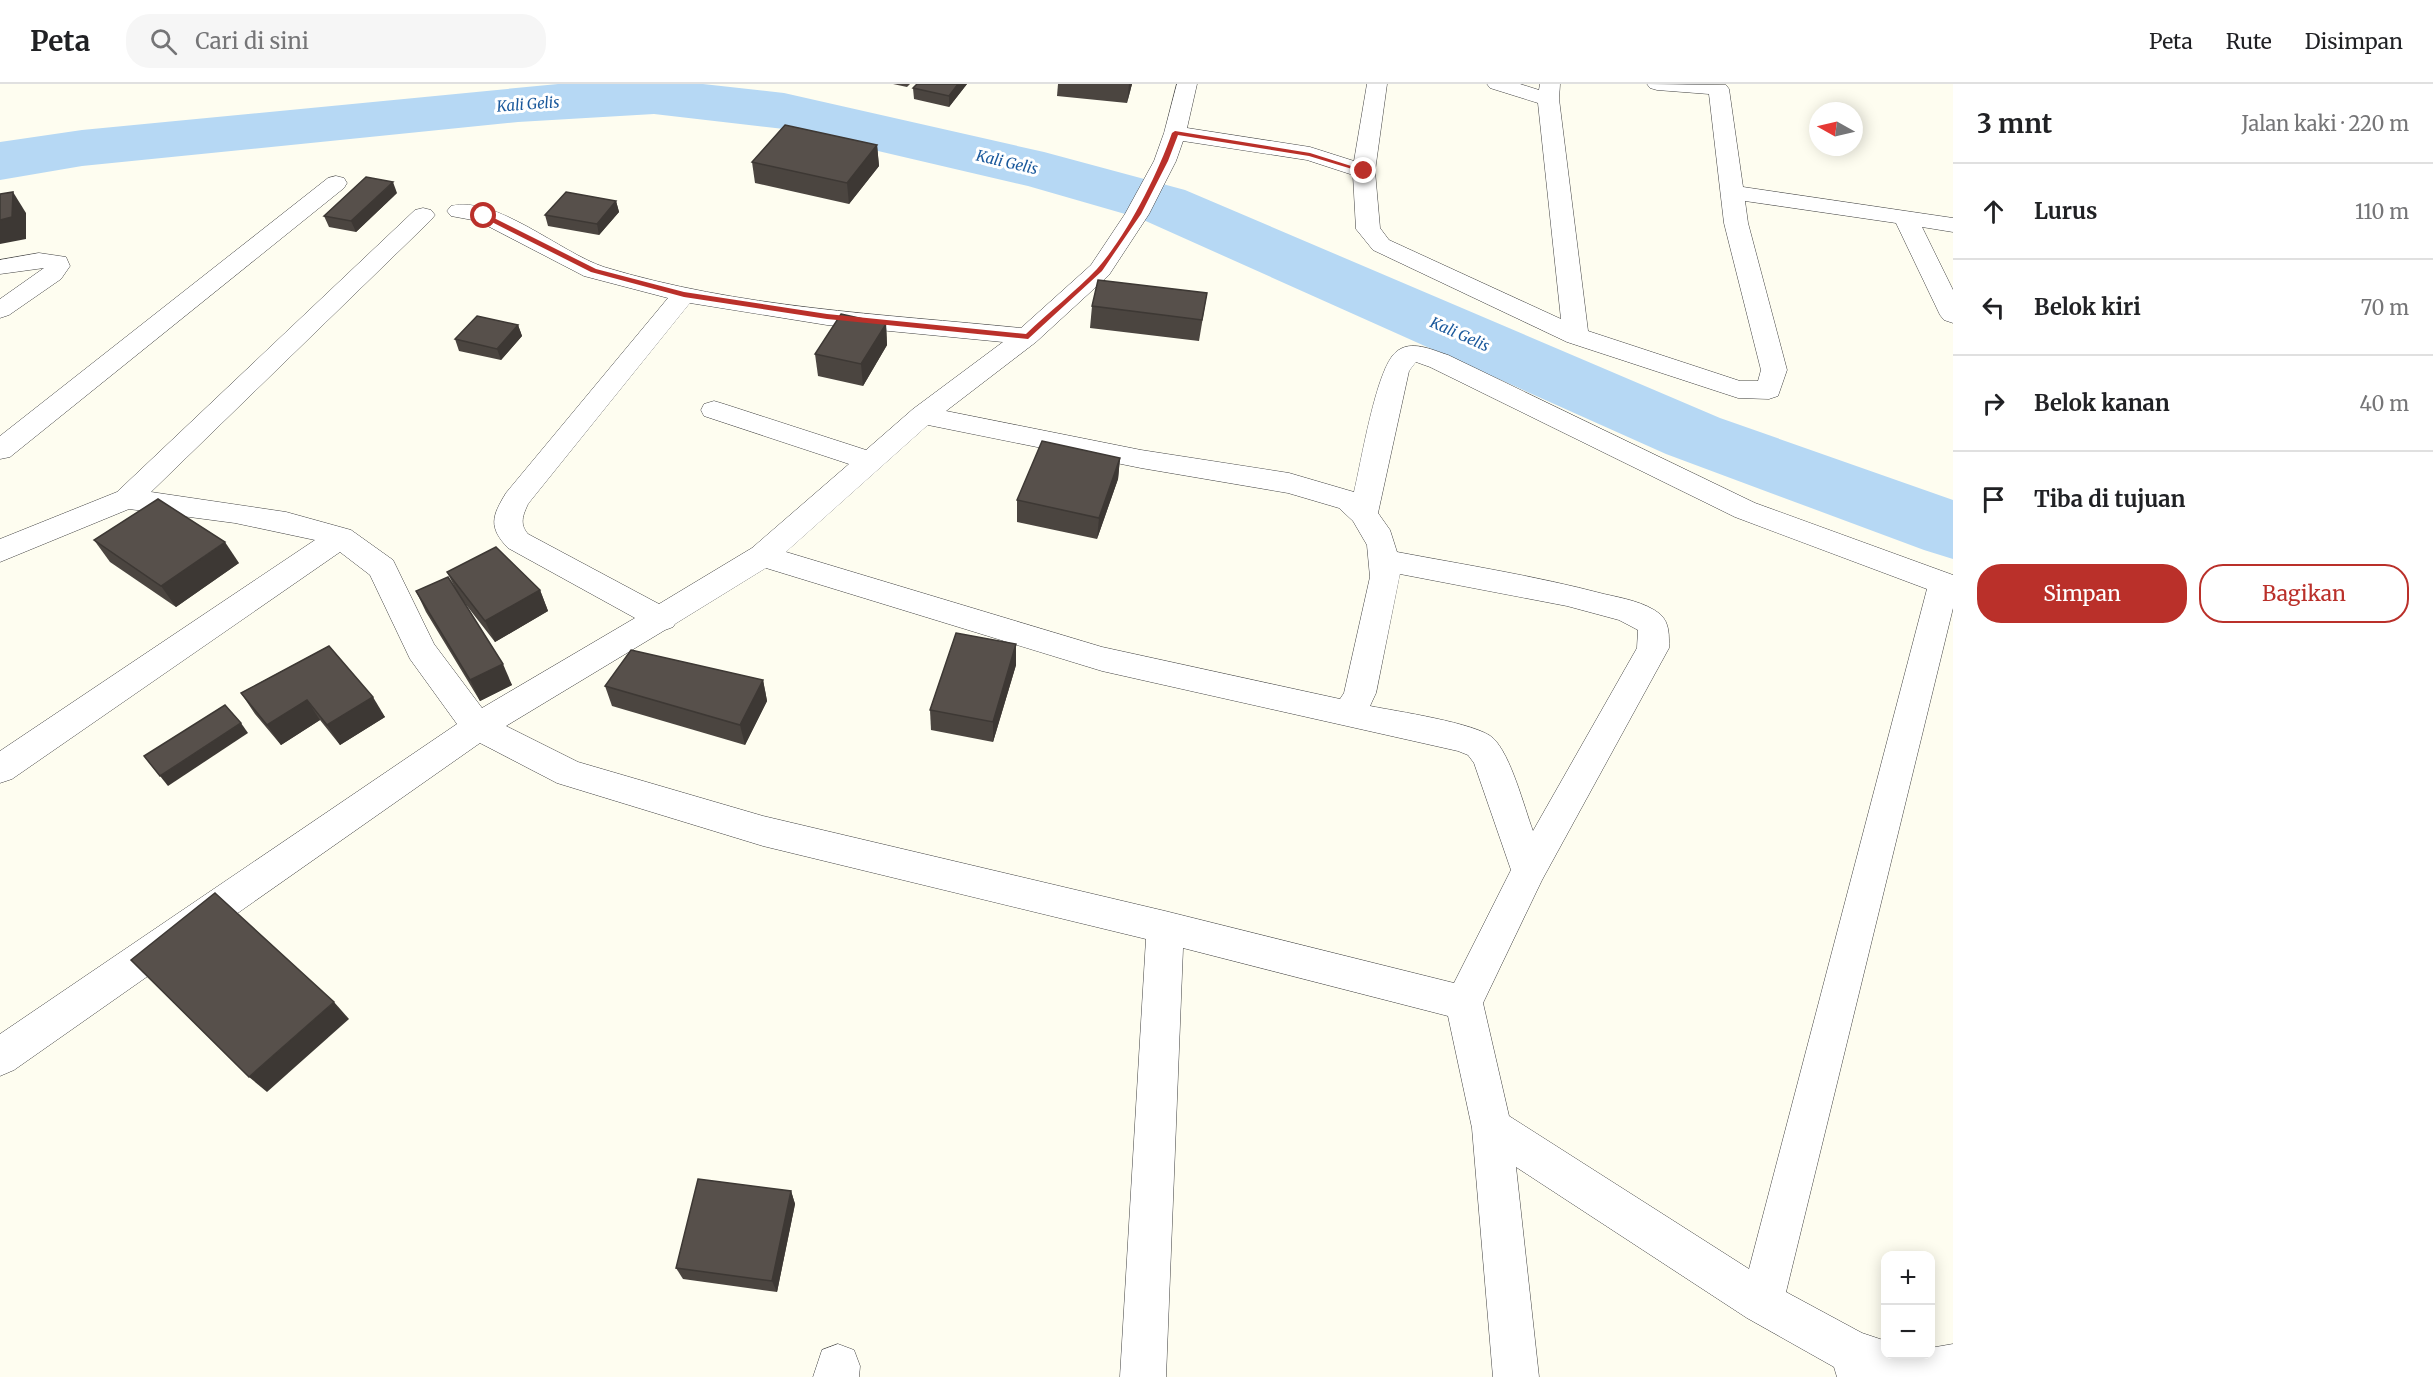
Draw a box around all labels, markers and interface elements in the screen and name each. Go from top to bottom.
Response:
search box [126,14,546,68]
text: Peta [30,23,90,59]
icon: search [147,25,180,58]
text: Cari di sini [195,27,309,55]
text: Peta [2149,28,2193,55]
text: Rute [2226,28,2272,55]
text: Disimpan [2305,28,2403,55]
water label: Kali Gelis [495,92,560,116]
north arrow [1809,102,1863,156]
text: 3 mnt [1977,107,2052,140]
text: Jalan kaki · 220 m [2242,111,2409,136]
water label: Kali Gelis [973,145,1040,178]
route end [1350,157,1376,183]
icon: ahead [1977,195,2010,228]
text: Lurus [2034,197,2097,225]
text: 110 m [2355,199,2409,224]
route start [470,202,496,228]
icon: left [1977,291,2010,324]
text: Belok kiri [2034,293,2141,321]
text: 70 m [2361,295,2409,320]
water label: Kali Gelis [1427,312,1493,355]
icon: right [1977,387,2010,420]
text: Belok kanan [2034,389,2170,417]
text: 40 m [2359,391,2409,416]
icon: arrive [1977,483,2010,516]
text: Tiba di tujuan [2034,485,2185,513]
button: Simpan [1977,564,2187,623]
button: Bagikan [2199,564,2409,623]
map controls [1881,1251,1935,1359]
button: + [1881,1251,1935,1305]
button: − [1881,1305,1935,1359]

